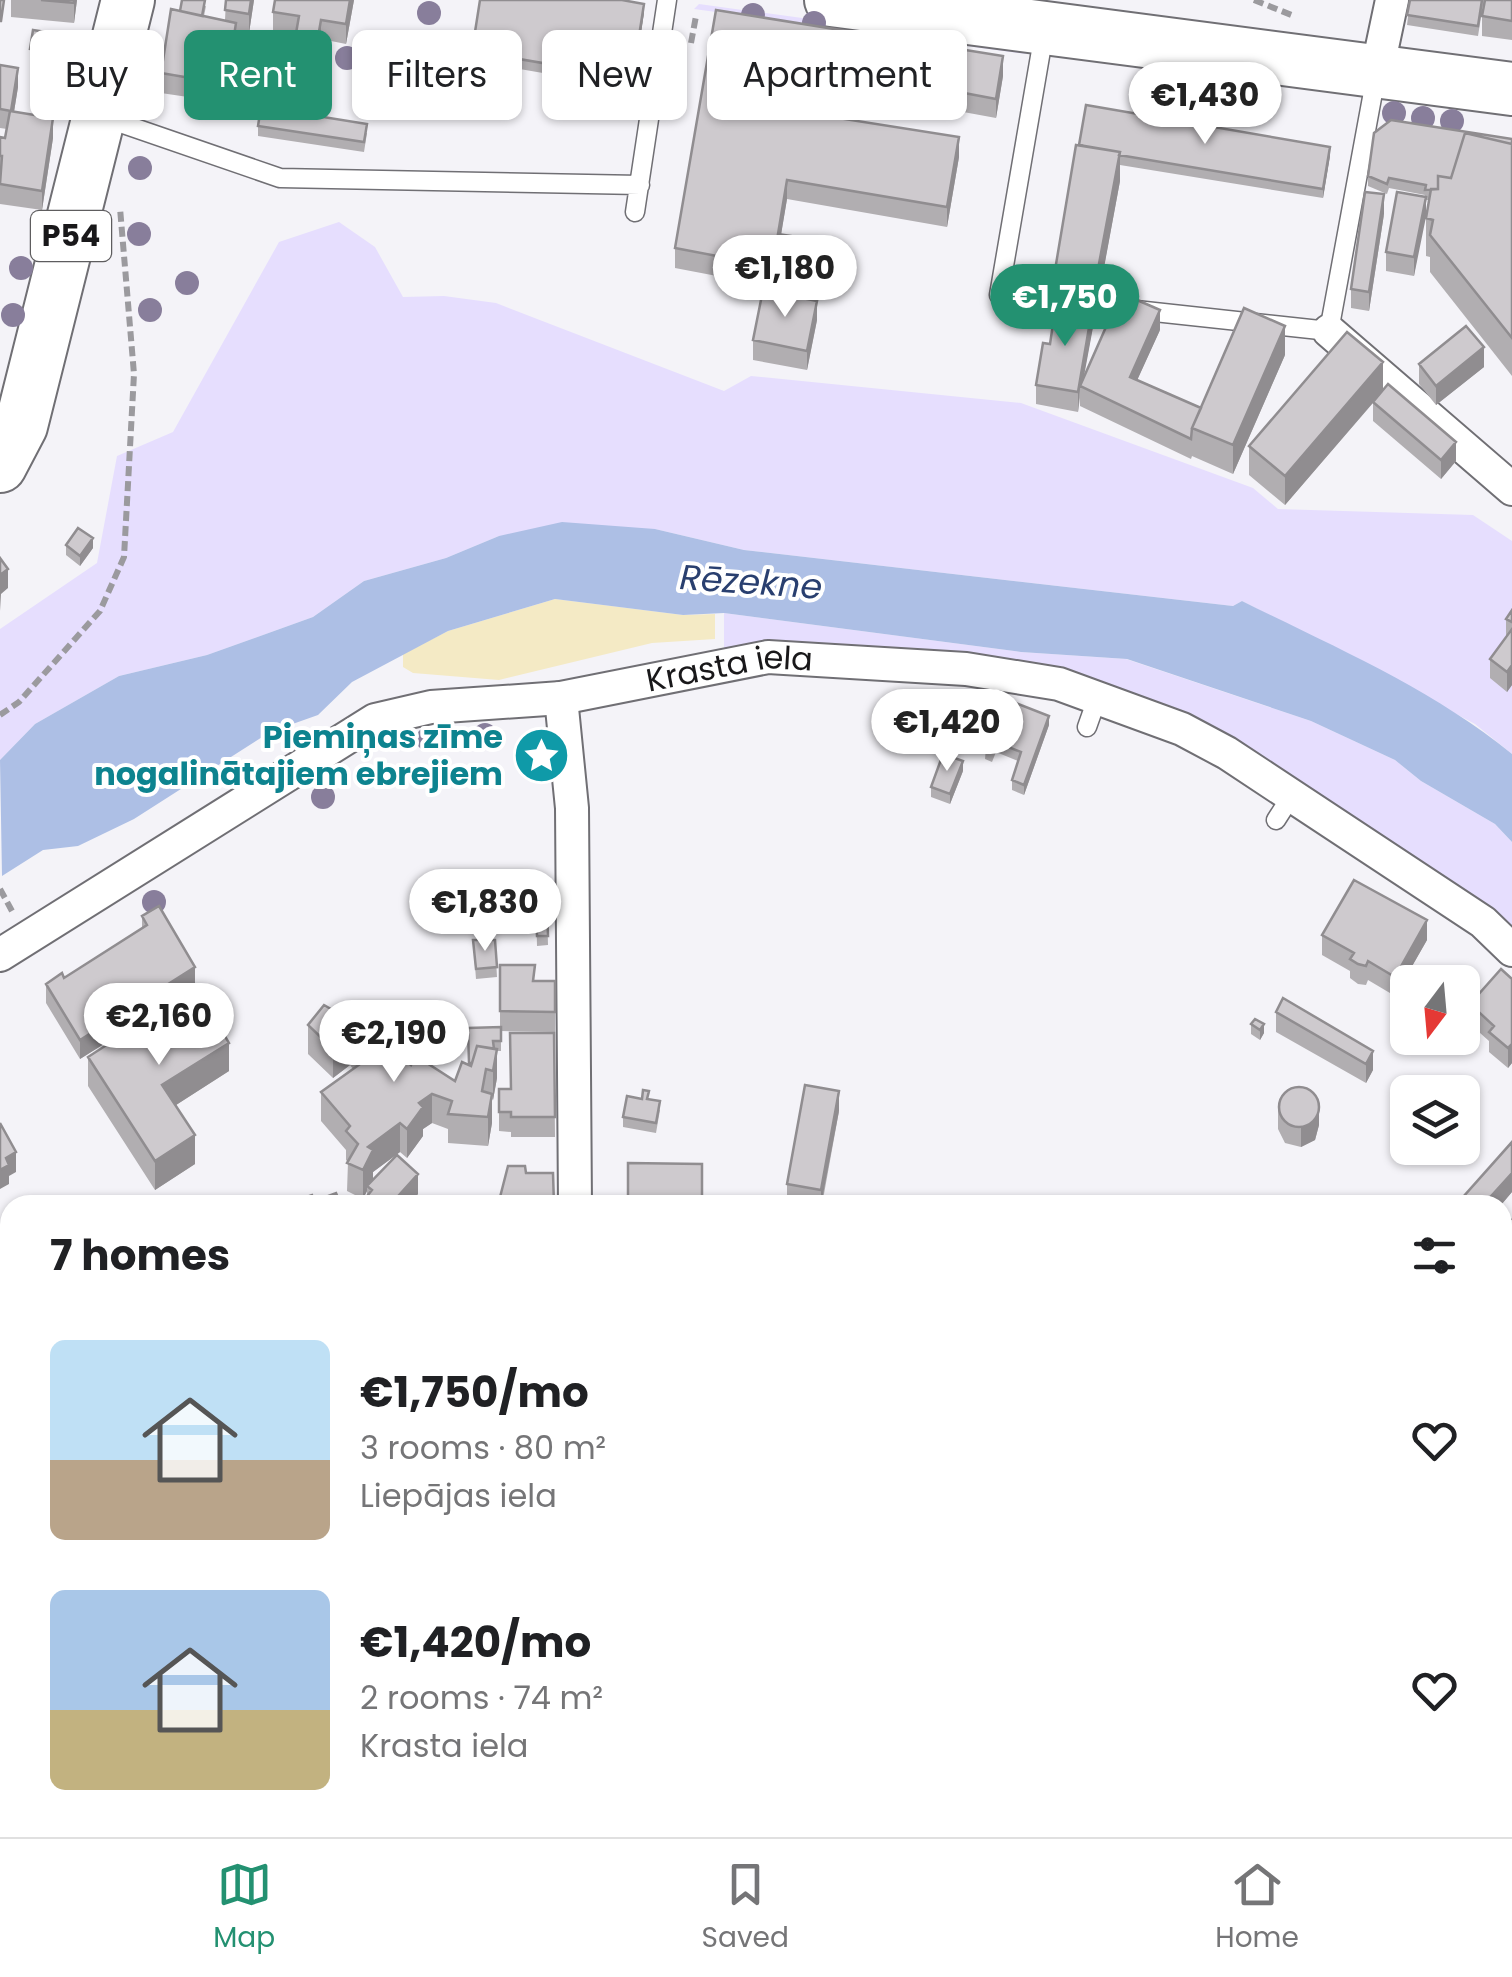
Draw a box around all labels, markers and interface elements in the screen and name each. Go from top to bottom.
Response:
chip: Buy [30,30,164,120]
chip: Rent [184,30,332,120]
chip: Filters [352,30,522,120]
chip: New [542,30,687,120]
chip: Apartment [707,30,967,120]
pin: €1,430 [1124,62,1286,147]
text: €1,430 [1151,72,1259,117]
road number: P54 [31,211,111,261]
pin: €1,180 [704,235,866,320]
text: €1,180 [735,245,835,290]
pin: €1,750 [984,264,1146,349]
text: €1,750 [1012,274,1118,319]
water label: Rēzekne [678,552,824,611]
street label: Krasta iela [642,634,814,703]
pin: €1,420 [866,689,1028,774]
text: €1,420 [893,699,1001,744]
place label: Piemiņas zīme nogalinātajiem ebrejiem [94,714,503,796]
place icon: Piemiņas zīme nogalinātajiem ebrejiem [512,725,572,785]
pin: €1,830 [404,869,566,954]
text: €1,830 [431,879,539,924]
north arrow [1390,965,1480,1055]
map controls [1390,965,1480,1165]
pin: €2,160 [78,983,240,1068]
text: €2,160 [106,993,212,1038]
pin: €2,190 [313,1000,475,1085]
text: €2,190 [341,1010,447,1055]
button: layers [1390,1075,1480,1165]
text: 7 homes [50,1226,230,1285]
icon: filters [1407,1228,1462,1283]
text: €1,750/mo [360,1363,589,1422]
icon: home [130,1380,250,1500]
icon: heart [1407,1413,1462,1468]
text: 3 rooms · 80 m² [360,1425,606,1470]
text: Liepājas iela [360,1473,557,1518]
text: €1,420/mo [360,1613,591,1672]
icon: home [130,1630,250,1750]
icon: heart [1407,1663,1462,1718]
text: 2 rooms · 74 m² [360,1675,603,1720]
text: Krasta iela [360,1723,528,1768]
tab: Map [213,1857,275,1959]
tab: Saved [702,1857,789,1959]
tab: Home [1215,1857,1299,1959]

